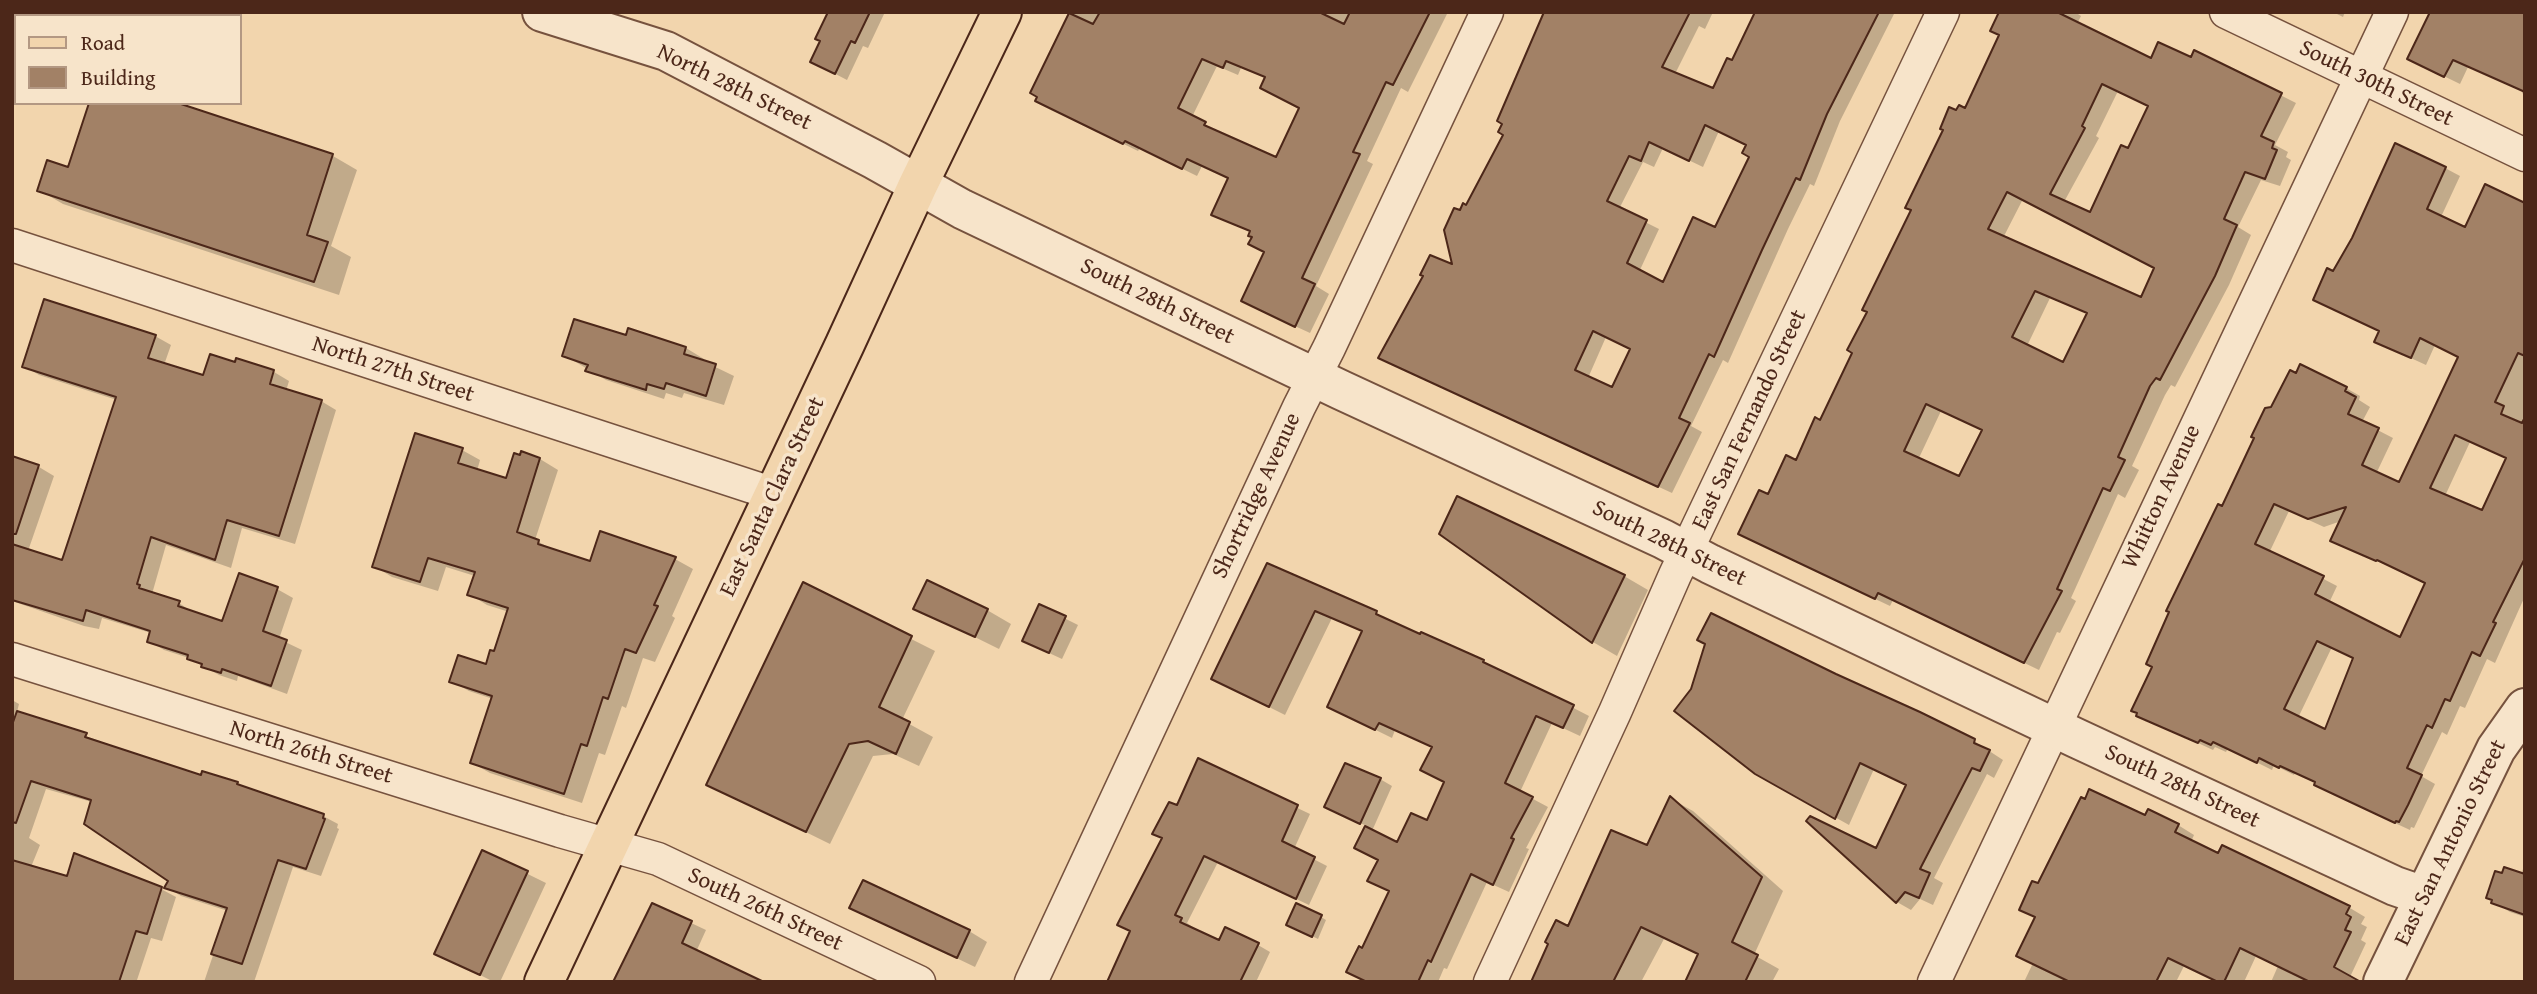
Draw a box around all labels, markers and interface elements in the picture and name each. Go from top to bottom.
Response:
legend [14,14,242,105]
text: Road [81,27,125,58]
street label: South 30th Street [2294,35,2458,133]
street label: North 28th Street [652,39,816,137]
text: Building [81,62,155,93]
street label: South 28th Street [1075,253,1239,351]
street label: East San Fernando Street [1687,306,1813,534]
street label: North 27th Street [308,331,478,409]
street label: East Santa Clara Street [715,393,831,601]
street label: Shortridge Avenue [1207,409,1307,583]
street label: Whitton Avenue [2117,421,2207,573]
street label: South 28th Street [1587,495,1751,593]
street label: North 26th Street [226,715,396,791]
street label: East San Antonio Street [2389,735,2513,951]
street label: South 28th Street [2100,739,2264,835]
street label: South 26th Street [683,862,847,958]

